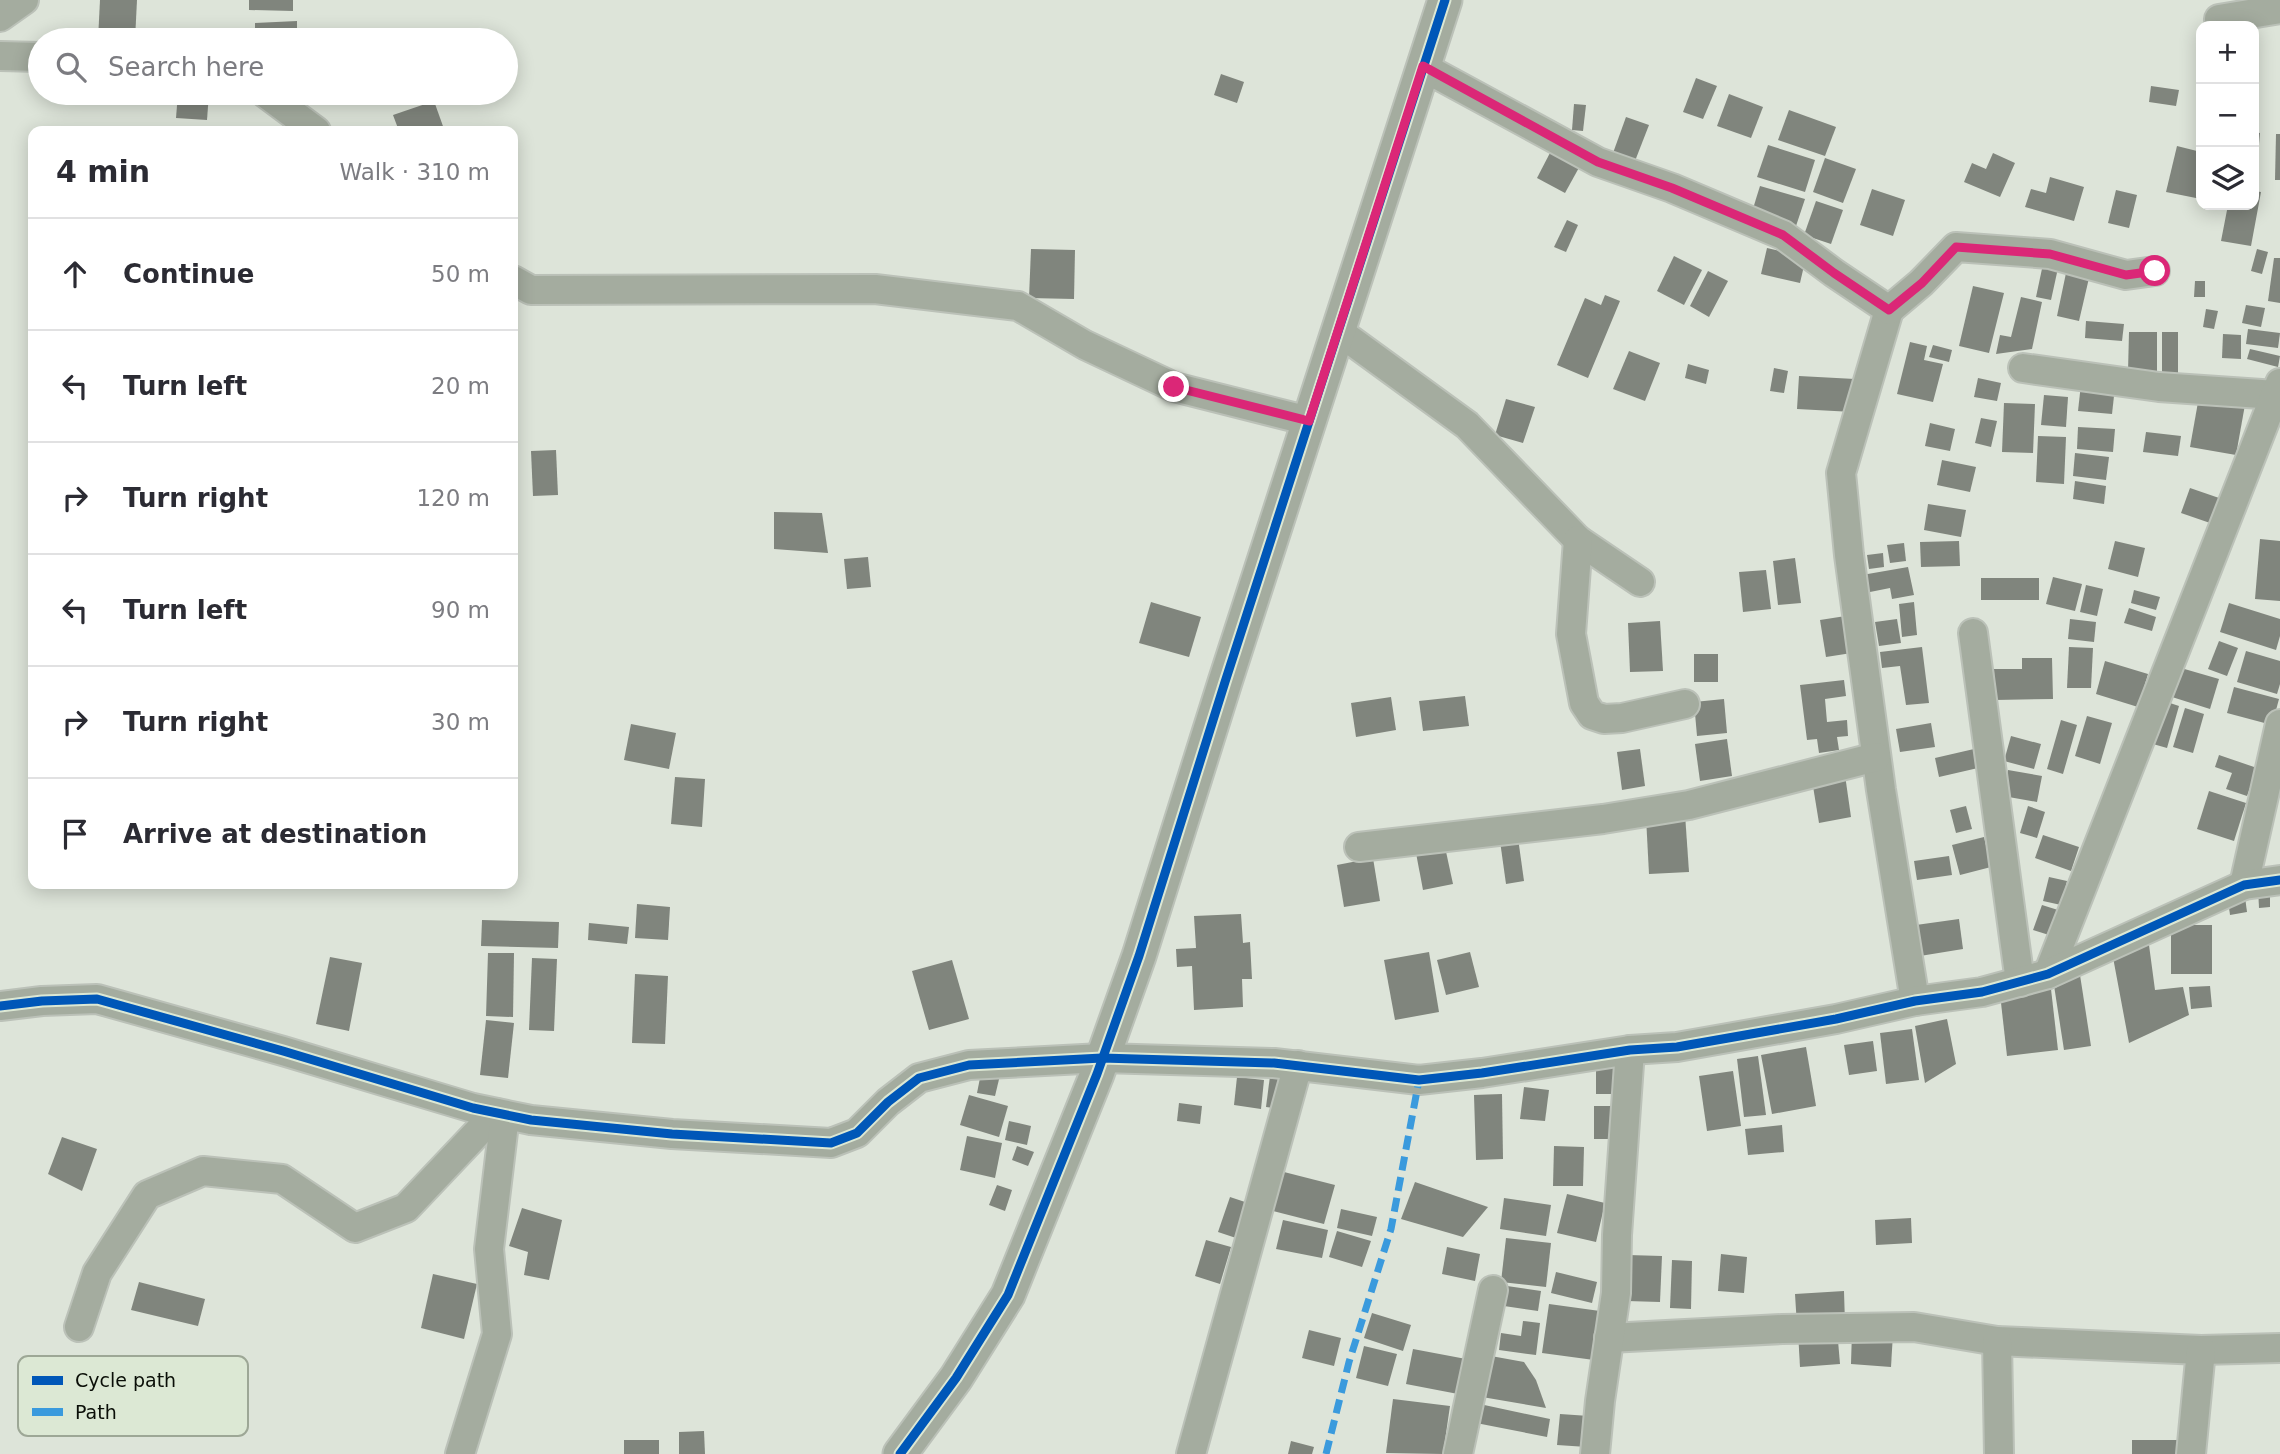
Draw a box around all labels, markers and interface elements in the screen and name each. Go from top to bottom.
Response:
map controls [2196,21,2259,210]
button: + [2196,21,2259,84]
search box [28,28,518,105]
icon: search [52,48,90,86]
text: Search here [108,52,264,82]
button: − [2196,84,2259,147]
button: layers [2196,147,2259,210]
text: 4 min [56,154,150,189]
text: Walk · 310 m [339,159,490,185]
icon: ahead [56,255,94,293]
route start [2139,255,2170,286]
text: Continue [123,259,254,289]
text: 50 m [431,261,490,287]
icon: left [56,367,94,405]
text: Turn left [123,371,247,401]
route end [1158,371,1189,402]
text: 20 m [431,373,490,399]
icon: right [56,479,94,517]
text: Turn right [123,483,268,513]
text: 120 m [416,485,490,511]
icon: left [56,591,94,629]
text: Turn left [123,595,247,625]
text: 90 m [431,597,490,623]
icon: right [56,703,94,741]
text: Turn right [123,707,268,737]
text: 30 m [431,709,490,735]
icon: arrive [56,815,94,853]
text: Arrive at destination [123,819,427,849]
legend [18,1356,248,1436]
text: Cycle path [75,1369,176,1391]
text: Path [75,1401,117,1423]

